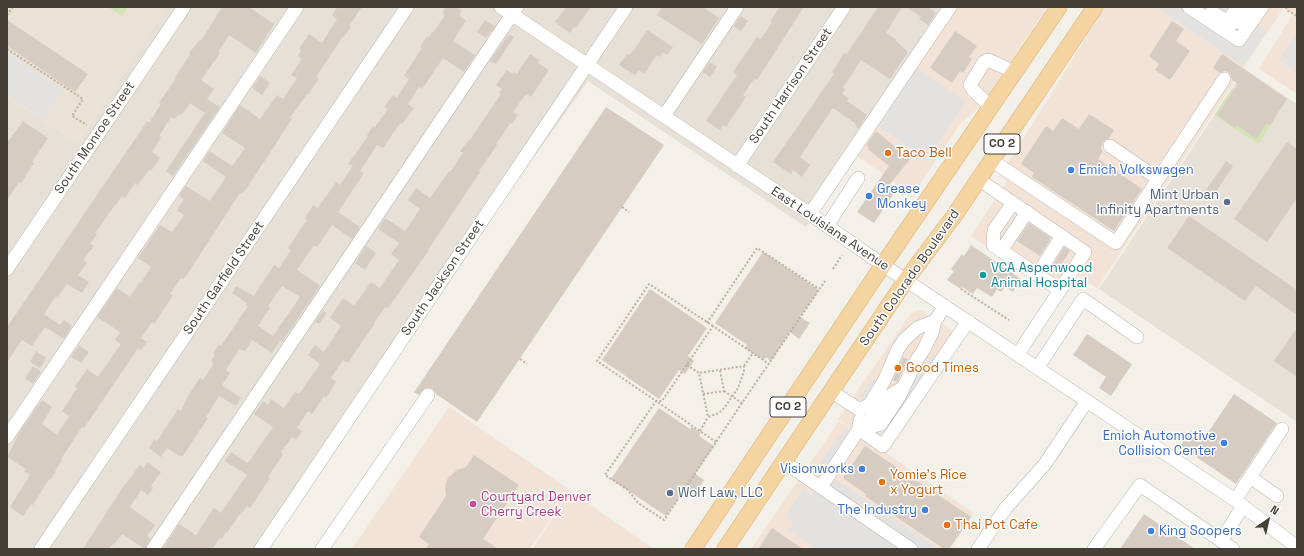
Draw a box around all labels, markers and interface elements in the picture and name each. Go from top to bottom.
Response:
street label: South Harrison Street [746,25,836,147]
street label: South Monroe Street [52,79,138,197]
road number: CO 2 [984,134,1020,154]
place label: Taco Bell [896,145,952,161]
marker: Taco Bell [883,148,893,158]
place label: Emich Volkswagen [1079,162,1194,178]
marker: Emich Volkswagen [1066,165,1076,175]
place label: Grease Monkey [877,181,927,212]
street label: East Louisiana Avenue [768,184,892,274]
place label: Mint Urban Infinity Apartments [1097,187,1219,218]
marker: Grease Monkey [864,191,874,201]
marker: Mint Urban Infinity Apartments [1222,197,1232,207]
street label: South Colorado Boulevard [857,207,963,349]
street label: South Jackson Street [398,217,488,339]
street label: South Garfield Street [180,218,268,338]
place label: VCA Aspenwood Animal Hospital [991,260,1092,291]
marker: VCA Aspenwood Animal Hospital [978,270,988,280]
place label: Good Times [906,360,979,376]
marker: Good Times [893,363,903,373]
road number: CO 2 [770,397,806,417]
place label: Emich Automotive Collision Center [1103,428,1216,459]
marker: Emich Automotive Collision Center [1219,438,1229,448]
place label: Visionworks [780,461,854,477]
marker: Visionworks [857,464,867,474]
place label: Yomie's Rice x Yogurt [890,467,967,498]
marker: Yomie's Rice x Yogurt [877,477,887,487]
place label: Wolf Law, LLC [678,485,763,501]
marker: Wolf Law, LLC [665,488,675,498]
place label: Courtyard Denver Cherry Creek [481,489,591,520]
marker: Courtyard Denver Cherry Creek [468,499,478,509]
north arrow [1248,500,1288,540]
place label: The Industry [837,502,917,518]
text: N [1268,502,1282,518]
marker: The Industry [920,505,930,515]
place label: Thai Pot Cafe [955,517,1038,533]
marker: Thai Pot Cafe [942,520,952,530]
place label: King Soopers [1159,523,1241,539]
marker: King Soopers [1146,526,1156,536]

